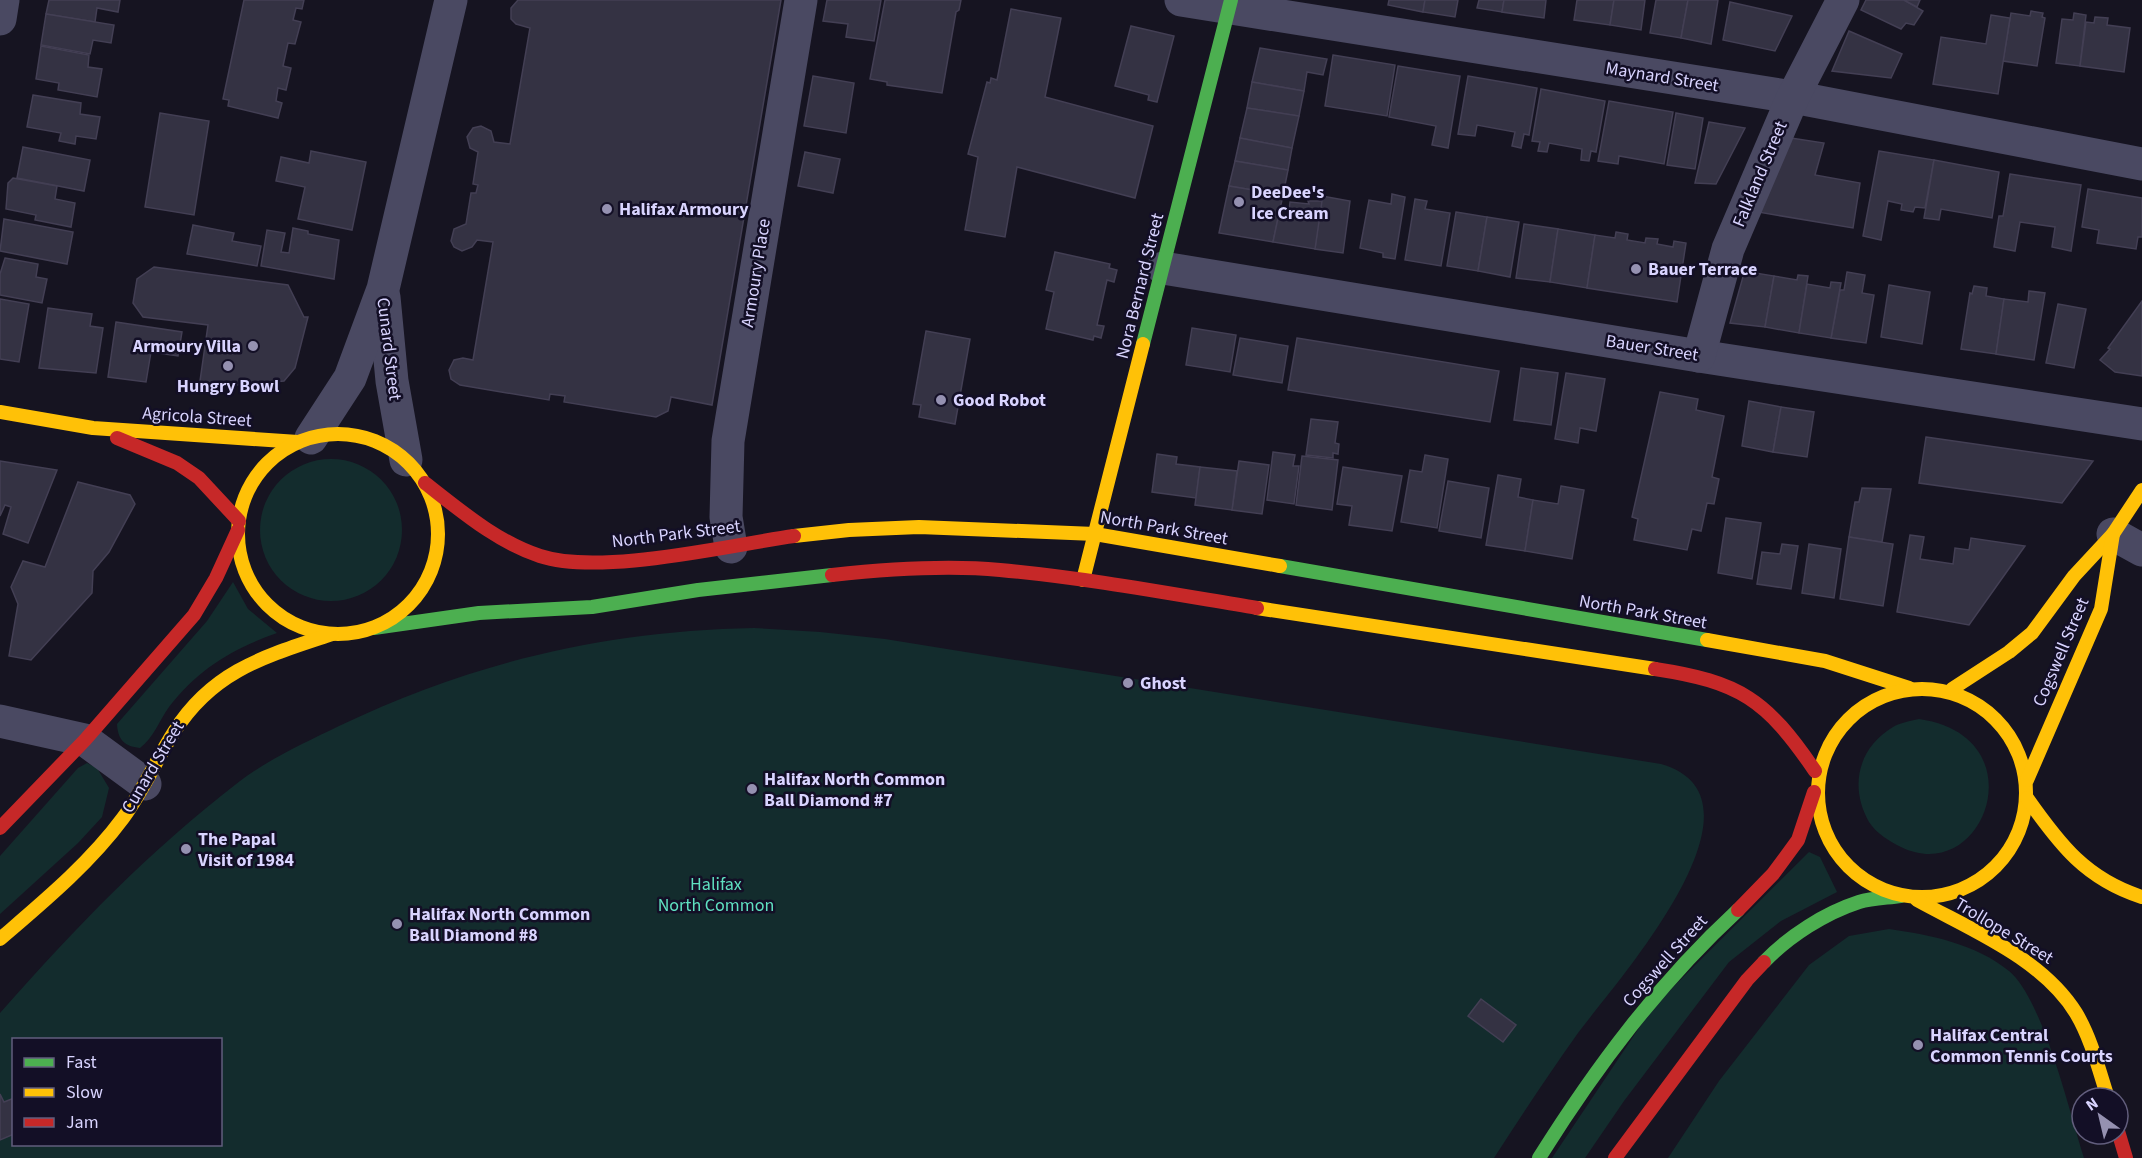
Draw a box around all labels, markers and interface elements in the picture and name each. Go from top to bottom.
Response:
street label: Maynard Street [1604,56,1720,98]
street label: Falkland Street [1726,117,1794,231]
place label: DeeDee's Ice Cream [1251,180,1329,226]
marker: DeeDee's Ice Cream [1232,195,1246,209]
place label: Halifax Armoury [619,197,749,222]
marker: Halifax Armoury [600,202,614,216]
street label: Nora Bernard Street [1110,211,1170,361]
street label: Armoury Place [735,217,777,329]
place label: Bauer Terrace [1648,257,1757,282]
marker: Bauer Terrace [1629,262,1643,276]
street label: Cunard Street [370,296,408,402]
street label: Bauer Street [1604,328,1700,368]
place label: Armoury Villa [132,334,241,359]
marker: Armoury Villa [246,339,260,353]
marker: Hungry Bowl [221,359,235,373]
place label: Hungry Bowl [177,374,279,399]
place label: Good Robot [953,388,1046,413]
marker: Good Robot [934,393,948,407]
street label: Agricola Street [142,401,252,433]
street label: North Park Street [1098,504,1230,552]
street label: North Park Street [610,514,742,554]
street label: North Park Street [1577,588,1709,636]
street label: Cogswell Street [2027,594,2095,710]
place label: Ghost [1140,671,1186,696]
marker: Ghost [1121,676,1135,690]
street label: Cunard Street [116,716,190,818]
place label: Halifax North Common Ball Diamond #7 [764,767,945,813]
marker: Halifax North Common Ball Diamond #7 [745,782,759,796]
place label: The Papal Visit of 1984 [197,827,295,873]
marker: The Papal Visit of 1984 [179,842,193,856]
park label: Halifax North Common [658,872,774,918]
street label: Trollope Street [1950,892,2058,970]
place label: Halifax North Common Ball Diamond #8 [409,902,590,948]
street label: Cogswell Street [1617,909,1713,1013]
marker: Halifax North Common Ball Diamond #8 [390,917,404,931]
place label: Halifax Central Common Tennis Courts [1930,1023,2113,1069]
legend [12,1038,222,1146]
marker: Halifax Central Common Tennis Courts [1911,1038,1925,1052]
text: Fast [66,1050,97,1075]
text: Slow [66,1080,103,1105]
north arrow [2070,1086,2130,1146]
text: N [2082,1092,2103,1116]
text: Jam [66,1110,99,1135]

